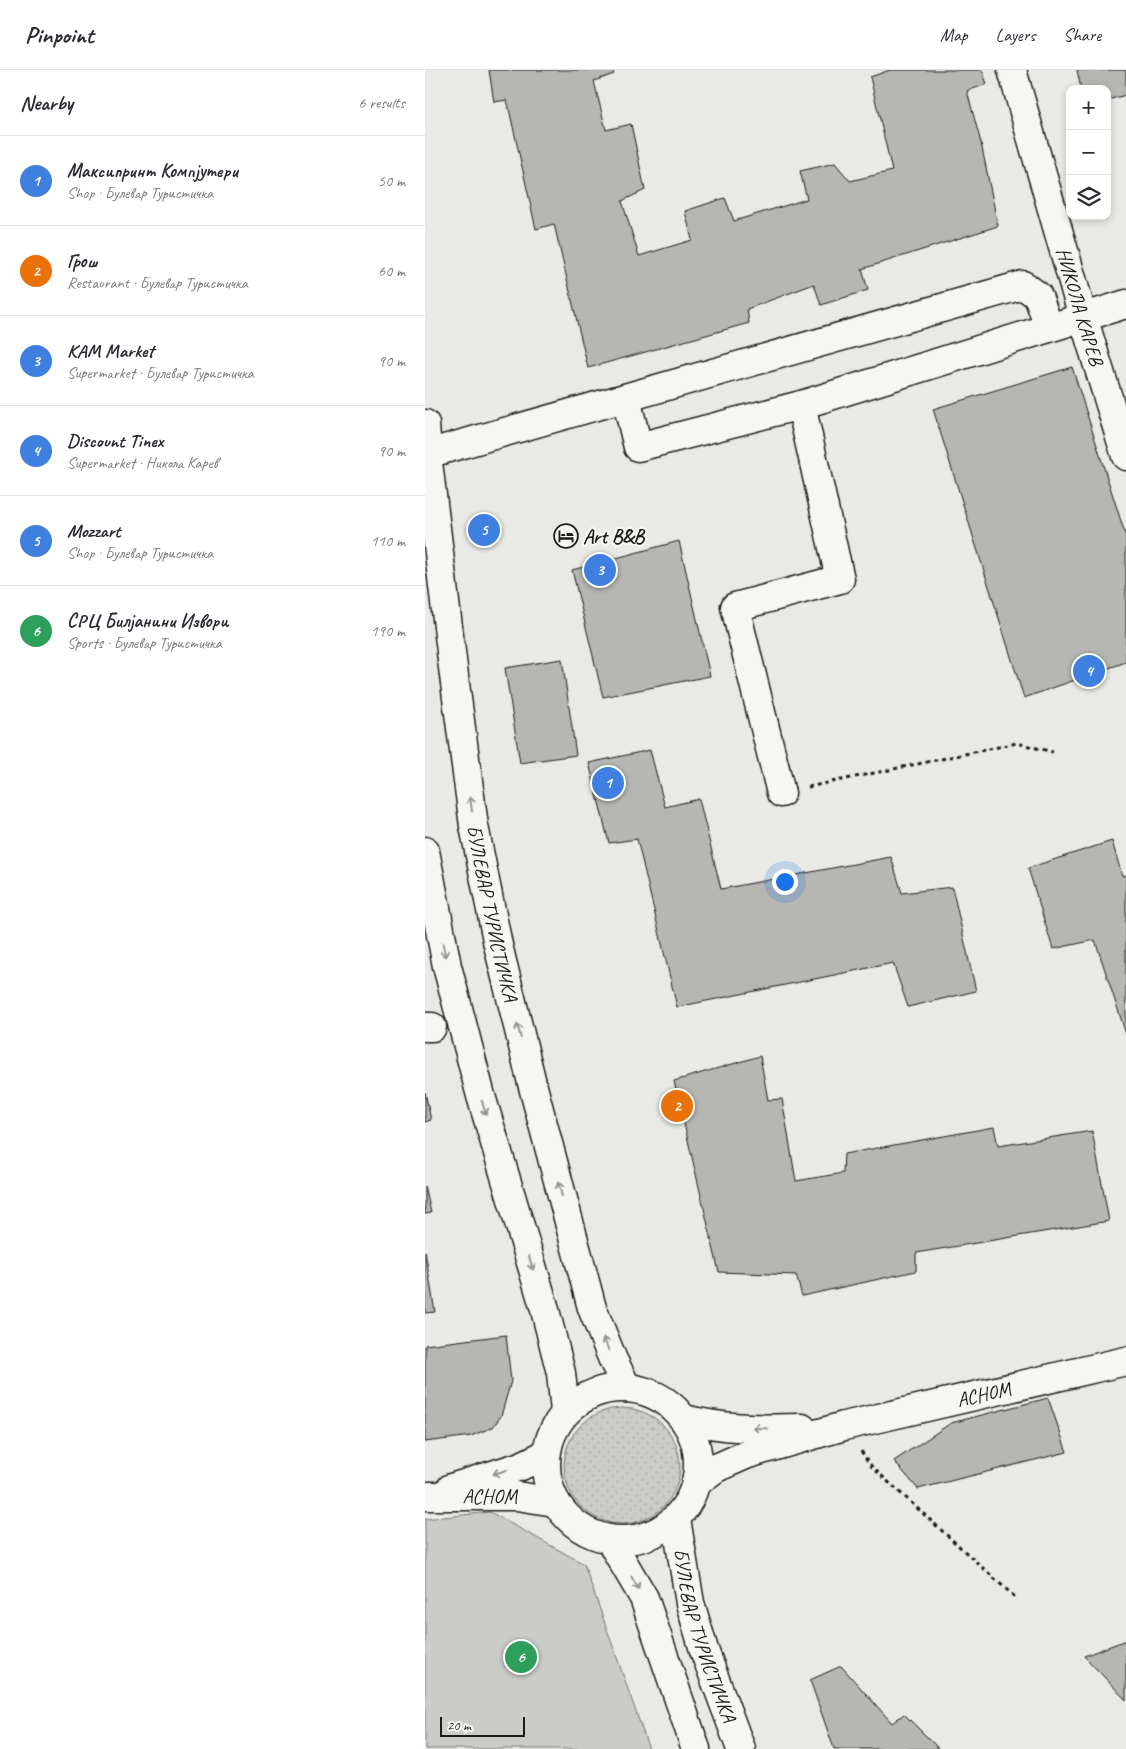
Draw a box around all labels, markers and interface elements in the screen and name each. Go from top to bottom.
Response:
text: Pinpoint [25,20,94,50]
text: Map [940,24,968,46]
text: Layers [996,24,1035,46]
text: Share [1063,24,1101,46]
map controls [1066,85,1111,220]
button: + [1066,85,1111,130]
text: Nearby [20,90,73,116]
text: 6 results [358,93,405,113]
button: − [1066,130,1111,175]
text: Максипринт Компјутери [67,159,238,183]
text: 1 [32,171,40,191]
text: 50 m [378,171,405,191]
button: layers [1066,175,1111,220]
text: Shop · Булевар Туристичка [67,183,213,203]
street label: НИКОЛА КАРЕВ [1051,245,1110,370]
text: Грош [67,249,98,273]
text: 2 [32,261,40,281]
text: 60 m [378,261,405,281]
text: Restaurant · Булевар Туристичка [67,273,248,293]
text: KAM Market [67,339,154,363]
text: 3 [32,351,40,371]
text: 90 m [378,351,405,371]
text: Supermarket · Булевар Туристичка [67,363,254,383]
text: Discount Tinex [67,429,163,453]
text: 4 [32,441,40,461]
text: 90 m [378,441,405,461]
text: Supermarket · Никола Карев [67,453,218,473]
pin: 5 [468,511,500,549]
text: Mozzart [67,519,121,543]
hotel icon: Art B&B [553,523,579,549]
place label: Art B&B [583,524,645,549]
text: 5 [33,531,39,551]
text: 110 m [371,531,405,551]
text: Shop · Булевар Туристичка [67,543,213,563]
pin: 3 [584,551,616,589]
text: СРЦ Билјанини Извори [67,609,229,633]
text: 6 [32,621,40,641]
text: 190 m [371,621,405,641]
text: Sports · Булевар Туристичка [67,633,222,653]
pin: 4 [1073,652,1105,690]
pin: 1 [592,764,624,802]
one-way arrow [466,796,476,812]
street label: БУЛЕВАР ТУРИСТИЧКА [461,823,524,1005]
your location [772,869,798,895]
one-way arrow [439,942,449,958]
one-way arrow [514,1024,524,1040]
pin: 2 [661,1087,693,1125]
one-way arrow [480,1099,490,1115]
one-way arrow [555,1181,564,1197]
one-way arrow [527,1255,537,1271]
one-way arrow [601,1337,610,1352]
street label: АСНОМ [954,1376,1015,1413]
one-way arrow [752,1424,768,1433]
one-way arrow [493,1468,509,1477]
street label: АСНОМ [463,1484,519,1509]
street label: БУЛЕВАР ТУРИСТИЧКА [668,1547,742,1726]
one-way arrow [630,1575,640,1589]
pin: 6 [505,1638,537,1676]
scale bar [440,1714,525,1737]
text: 20 m [447,1717,471,1734]

